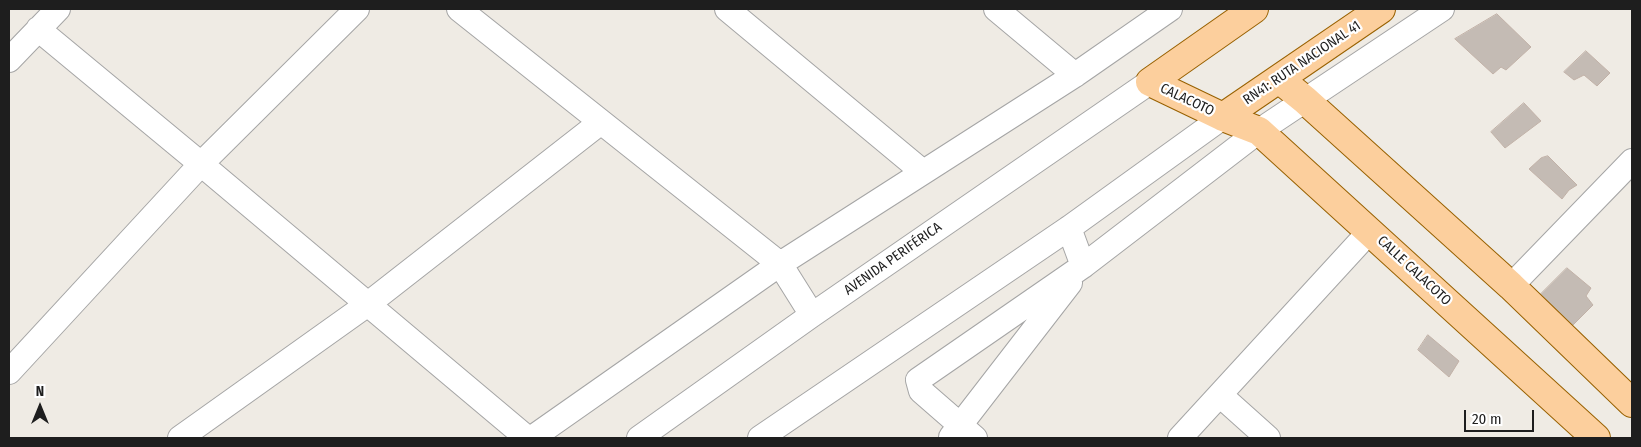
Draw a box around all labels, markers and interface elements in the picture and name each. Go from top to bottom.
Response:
street label: RN41: RUTA NACIONAL 41 [1240,17,1364,109]
street label: CALACOTO [1157,80,1217,120]
street label: AVENIDA PERIFÉRICA [841,219,945,299]
street label: CALLE CALACOTO [1374,233,1454,309]
north arrow [15,382,65,432]
text: N [36,383,44,400]
scale bar [1466,400,1536,432]
text: 20 m [1472,410,1502,428]

